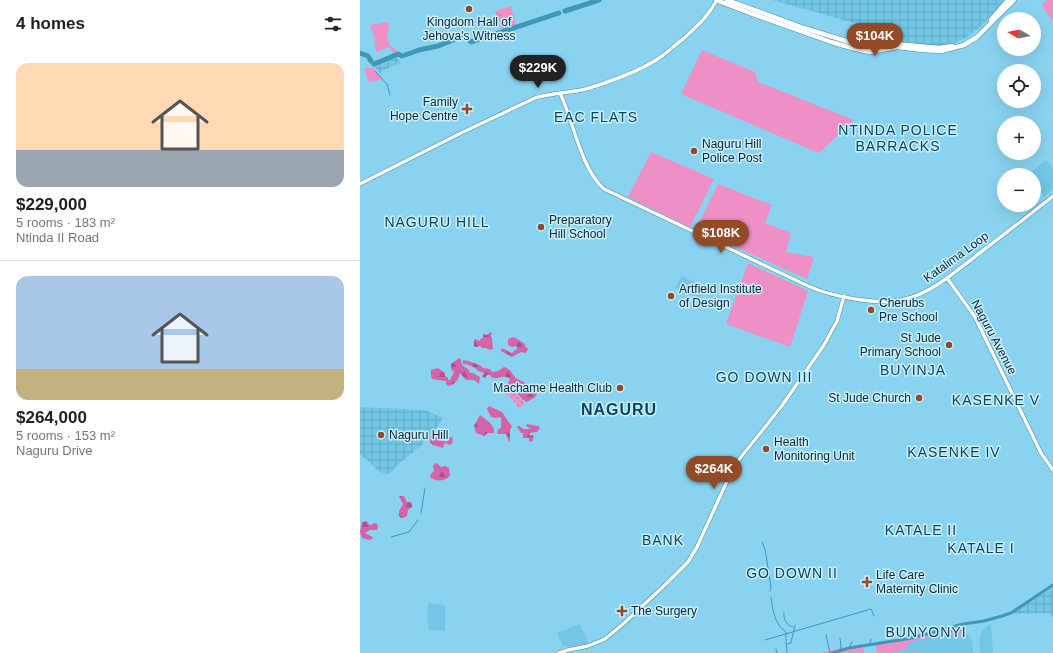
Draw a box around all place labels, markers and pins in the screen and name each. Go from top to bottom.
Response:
marker: Kingdom Hall of Jehova's Witness [464,4,474,14]
place label: Kingdom Hall of Jehova's Witness [423,15,516,43]
pin: $104K [847,23,903,57]
pin: $229K [510,55,566,89]
place label: Family Hope Centre [390,95,458,123]
marker: Family Hope Centre [461,103,473,115]
place label: Naguru Hill Police Post [702,137,763,165]
marker: Naguru Hill Police Post [689,146,699,156]
place label: Preparatory Hill School [549,213,612,241]
pin: $108K [693,220,749,254]
marker: Preparatory Hill School [536,222,546,232]
place label: Artfield Institute of Design [679,282,762,310]
marker: Artfield Institute of Design [666,291,676,301]
place label: Cherubs Pre School [879,296,938,324]
marker: Cherubs Pre School [866,305,876,315]
place label: St Jude Primary School [860,331,941,359]
marker: St Jude Primary School [944,340,954,350]
place label: Machame Health Club [493,381,612,395]
marker: Machame Health Club [615,383,625,393]
place label: St Jude Church [828,391,911,405]
marker: St Jude Church [914,393,924,403]
place label: Naguru Hill [389,428,448,442]
marker: Naguru Hill [376,430,386,440]
place label: Health Monitoring Unit [774,435,855,463]
marker: Health Monitoring Unit [761,444,771,454]
pin: $264K [686,456,742,490]
place label: Life Care Maternity Clinic [876,568,958,596]
marker: Life Care Maternity Clinic [861,576,873,588]
place label: The Surgery [631,604,697,618]
marker: The Surgery [616,605,628,617]

